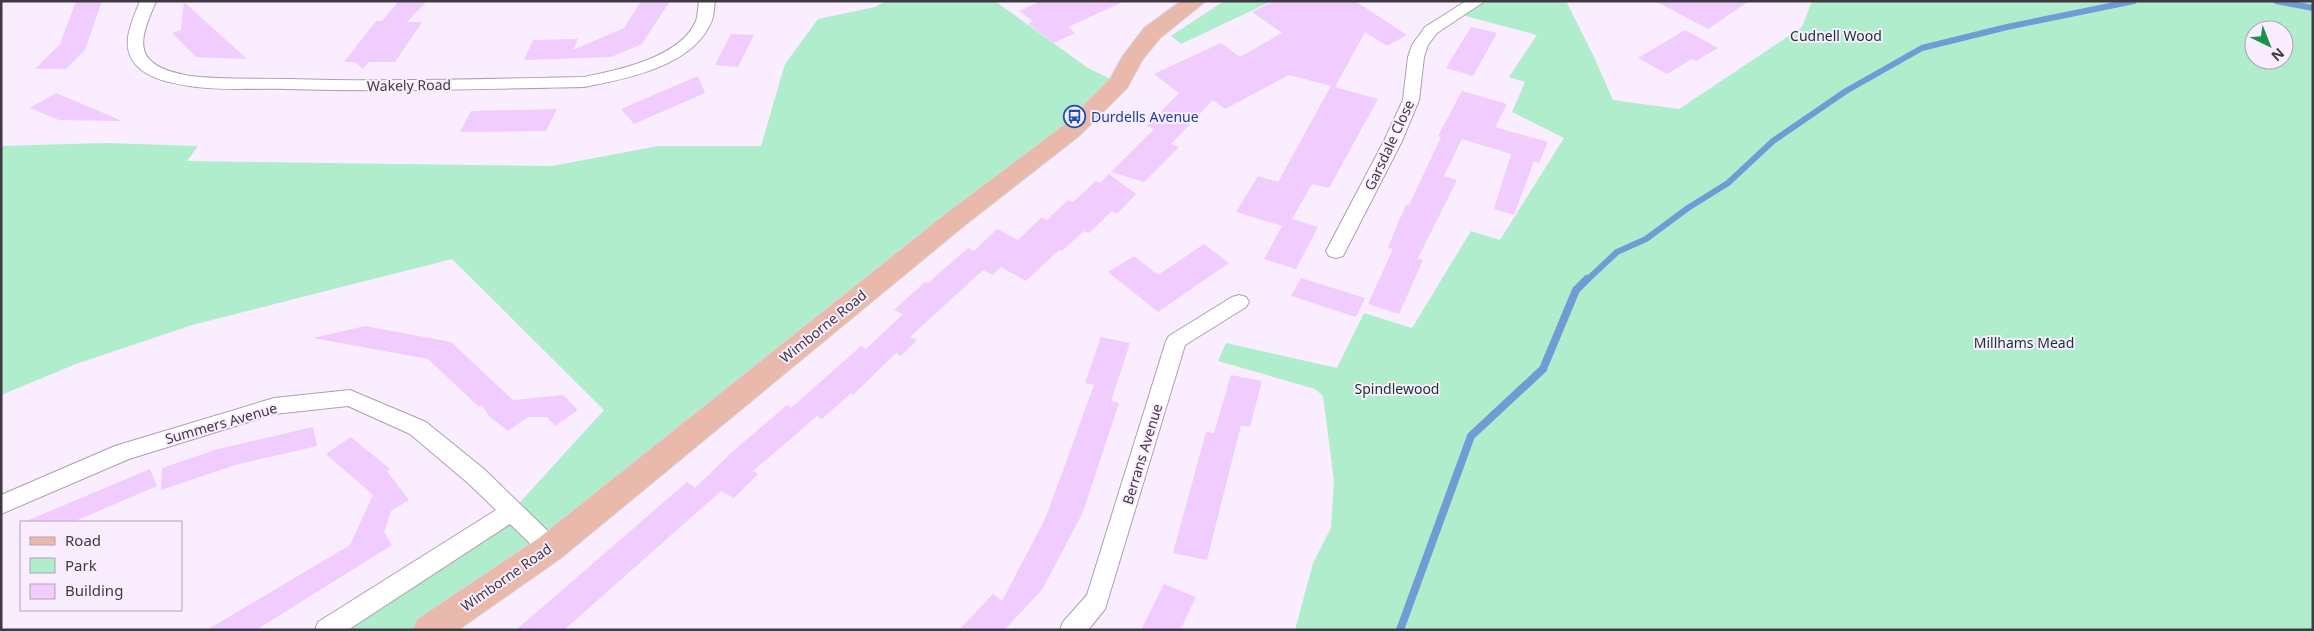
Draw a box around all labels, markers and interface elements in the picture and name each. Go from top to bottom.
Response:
north arrow [2244,20,2294,70]
park label: Cudnell Wood [1790,26,1882,45]
text: N [2268,44,2289,66]
street label: Wakely Road [367,75,451,95]
street label: Garsdale Close [1360,97,1418,193]
bus stop icon: Durdells Avenue [1063,104,1087,128]
place label: Durdells Avenue [1091,107,1199,126]
street label: Wimborne Road [776,285,870,367]
park label: Millhams Mead [1974,333,2074,352]
park label: Spindlewood [1355,379,1439,398]
street label: Summers Avenue [163,398,279,448]
street label: Berrans Avenue [1118,401,1166,507]
legend [20,521,182,611]
text: Road [65,530,101,550]
street label: Wimborne Road [457,539,555,615]
text: Park [65,555,97,575]
text: Building [65,580,123,600]

